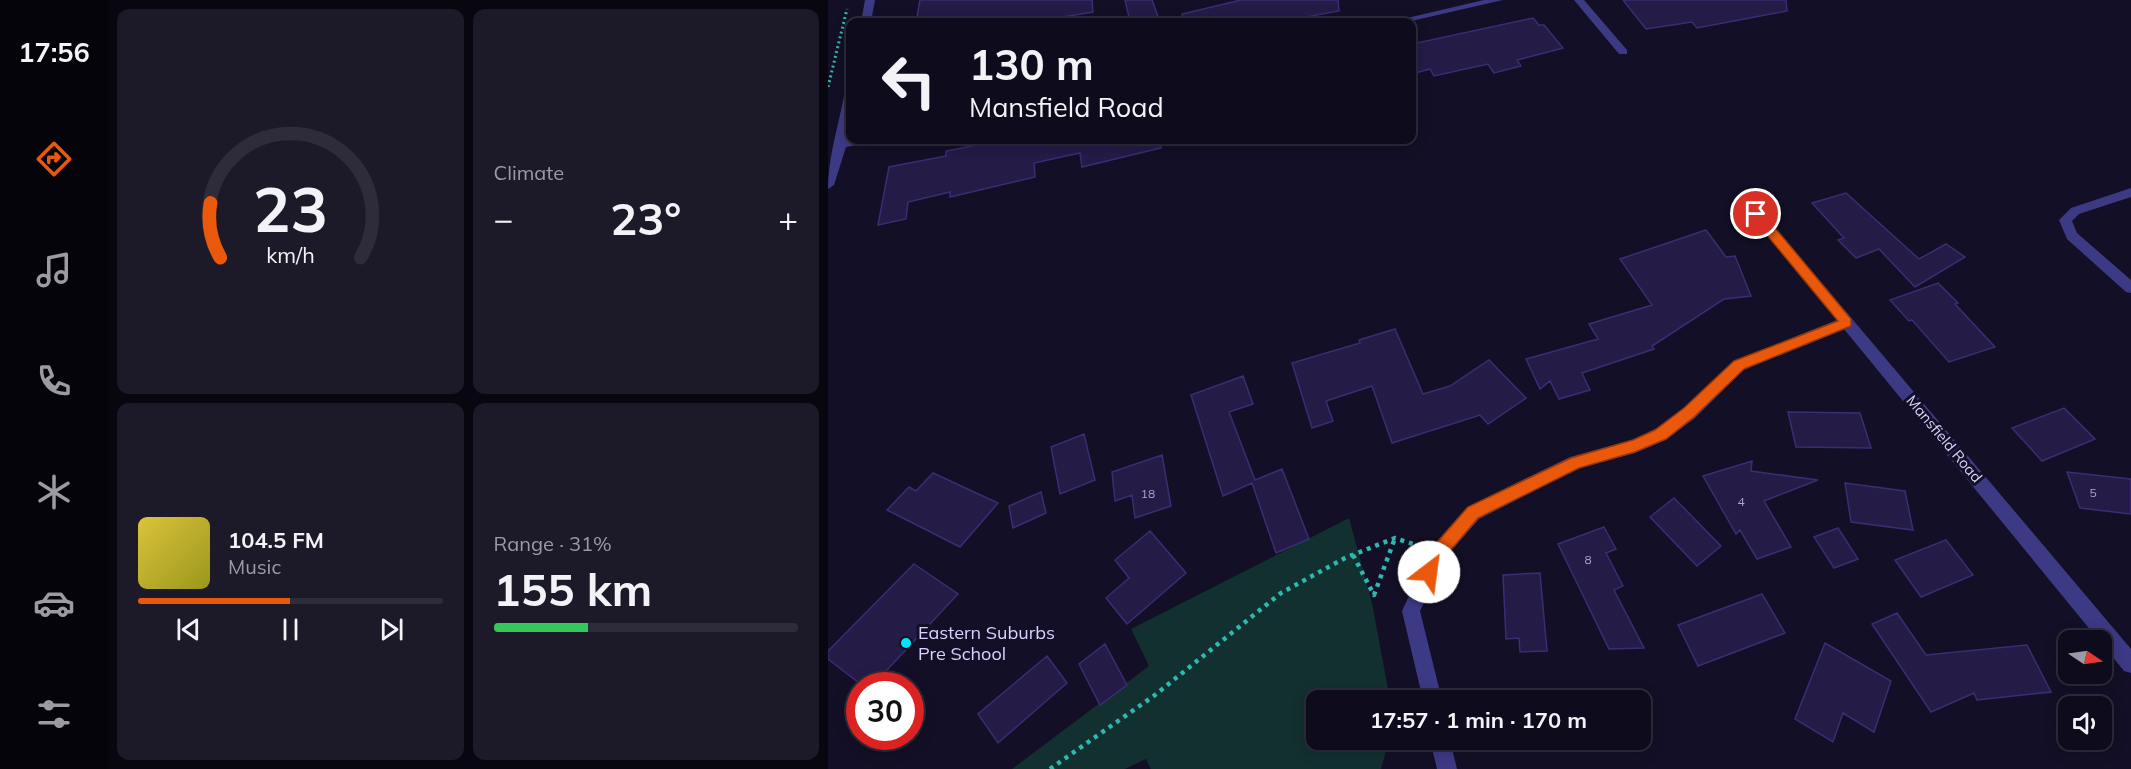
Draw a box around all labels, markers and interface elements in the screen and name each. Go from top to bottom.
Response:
text: 17:56 [18,35,90,69]
text: 130 m [969,38,1094,91]
icon: left [870,42,948,120]
text: Mansfield Road [969,90,1164,124]
icon: directions [33,138,75,180]
text: Climate [494,160,564,185]
text: 23 [253,169,328,248]
pin [1730,188,1781,239]
text: 23° [610,190,681,246]
icon: arrive [1739,197,1772,230]
text: − [494,198,513,239]
text: + [778,198,798,239]
text: km/h [266,242,314,269]
icon: music [33,249,75,291]
icon: phone [33,360,75,402]
street label: Mansfield Road [1902,391,1986,486]
icon: climate [33,471,75,513]
house number: 5 [2089,485,2097,500]
house number: 18 [1141,486,1155,501]
house number: 4 [1737,494,1745,509]
text: 104.5 FM [228,526,324,554]
text: Range · 31% [494,531,612,556]
position arrow [1397,540,1461,604]
house number: 8 [1584,552,1592,567]
text: Music [228,554,281,579]
text: 155 km [494,561,652,617]
icon: car [33,582,75,624]
icon: previous [172,613,205,646]
icon: pause [274,613,307,646]
icon: next [375,613,408,646]
place label: Eastern Suburbs Pre School [918,621,1055,665]
north arrow [2058,630,2112,684]
map controls [2058,630,2112,750]
marker: Eastern Suburbs Pre School [899,636,913,650]
speed limit sign: 30 [846,672,924,750]
icon: filters [33,693,75,735]
button: sound [2058,696,2112,750]
text: 17:57 · 1 min · 170 m [1370,706,1587,734]

